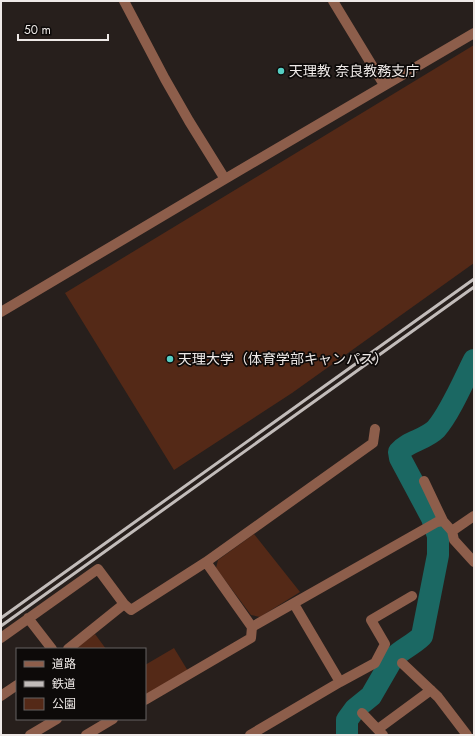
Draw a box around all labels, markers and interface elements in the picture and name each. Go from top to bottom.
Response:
scale bar [18,16,108,42]
text: 50 m [24,21,51,39]
place label: 天理教 奈良教務支庁 [289,61,419,81]
marker: 天理教 奈良教務支庁 [276,66,286,76]
place label: 天理大学（体育学部キャンパス） [178,349,388,369]
marker: 天理大学（体育学部キャンパス） [165,354,175,364]
legend [16,648,146,720]
text: 道路 [52,655,76,673]
text: 鉄道 [52,675,76,693]
text: 公園 [52,695,76,713]

